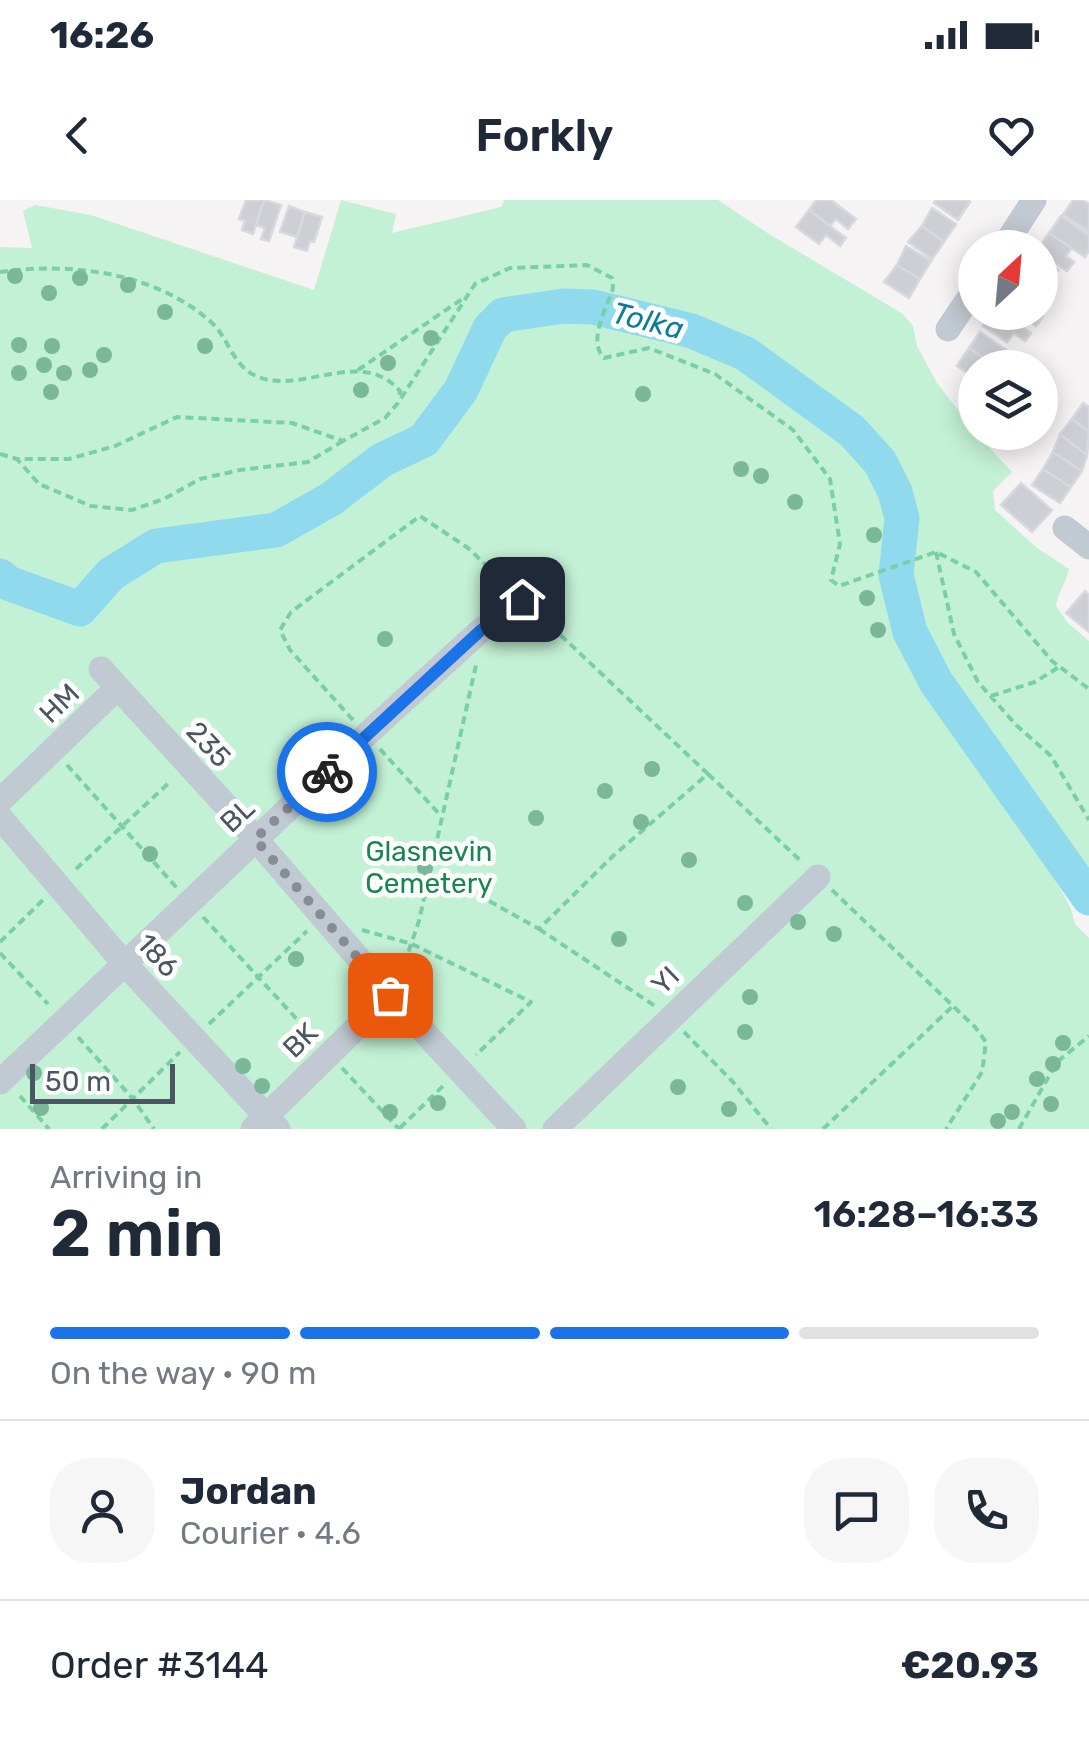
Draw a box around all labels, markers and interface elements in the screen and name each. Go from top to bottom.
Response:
text: 16:26 [50,12,154,58]
icon: back [50,108,105,163]
icon: heart [984,108,1039,163]
text: Forkly [476,109,613,162]
north arrow [958,230,1058,330]
map controls [958,230,1058,450]
water label: Tolka [609,295,687,347]
button: layers [958,350,1058,450]
pin [480,557,565,642]
icon: home [495,572,550,627]
street label: HM [33,677,86,730]
street label: 235 [180,715,238,774]
courier [277,722,377,822]
icon: bike [300,745,355,800]
street label: BL [213,791,261,839]
park label: Glasnevin Cemetery [365,835,493,900]
street label: 186 [130,927,186,984]
pin [348,953,433,1038]
street label: YI [645,960,686,1001]
icon: bag [363,968,418,1023]
street label: BK [276,1016,325,1065]
scale bar [30,1059,175,1104]
text: 50 m [45,1065,111,1098]
text: Arriving in [50,1158,202,1196]
text: 16:28–16:33 [814,1191,1039,1237]
text: 2 min [50,1195,224,1272]
text: On the way · 90 m [50,1354,316,1392]
button: person [50,1458,155,1563]
button: chat [804,1458,909,1563]
button: phone [934,1458,1039,1563]
text: Jordan [180,1468,317,1514]
text: Courier · 4.6 [180,1514,361,1552]
text: Order #3144 [50,1642,269,1688]
text: €20.93 [901,1642,1039,1688]

